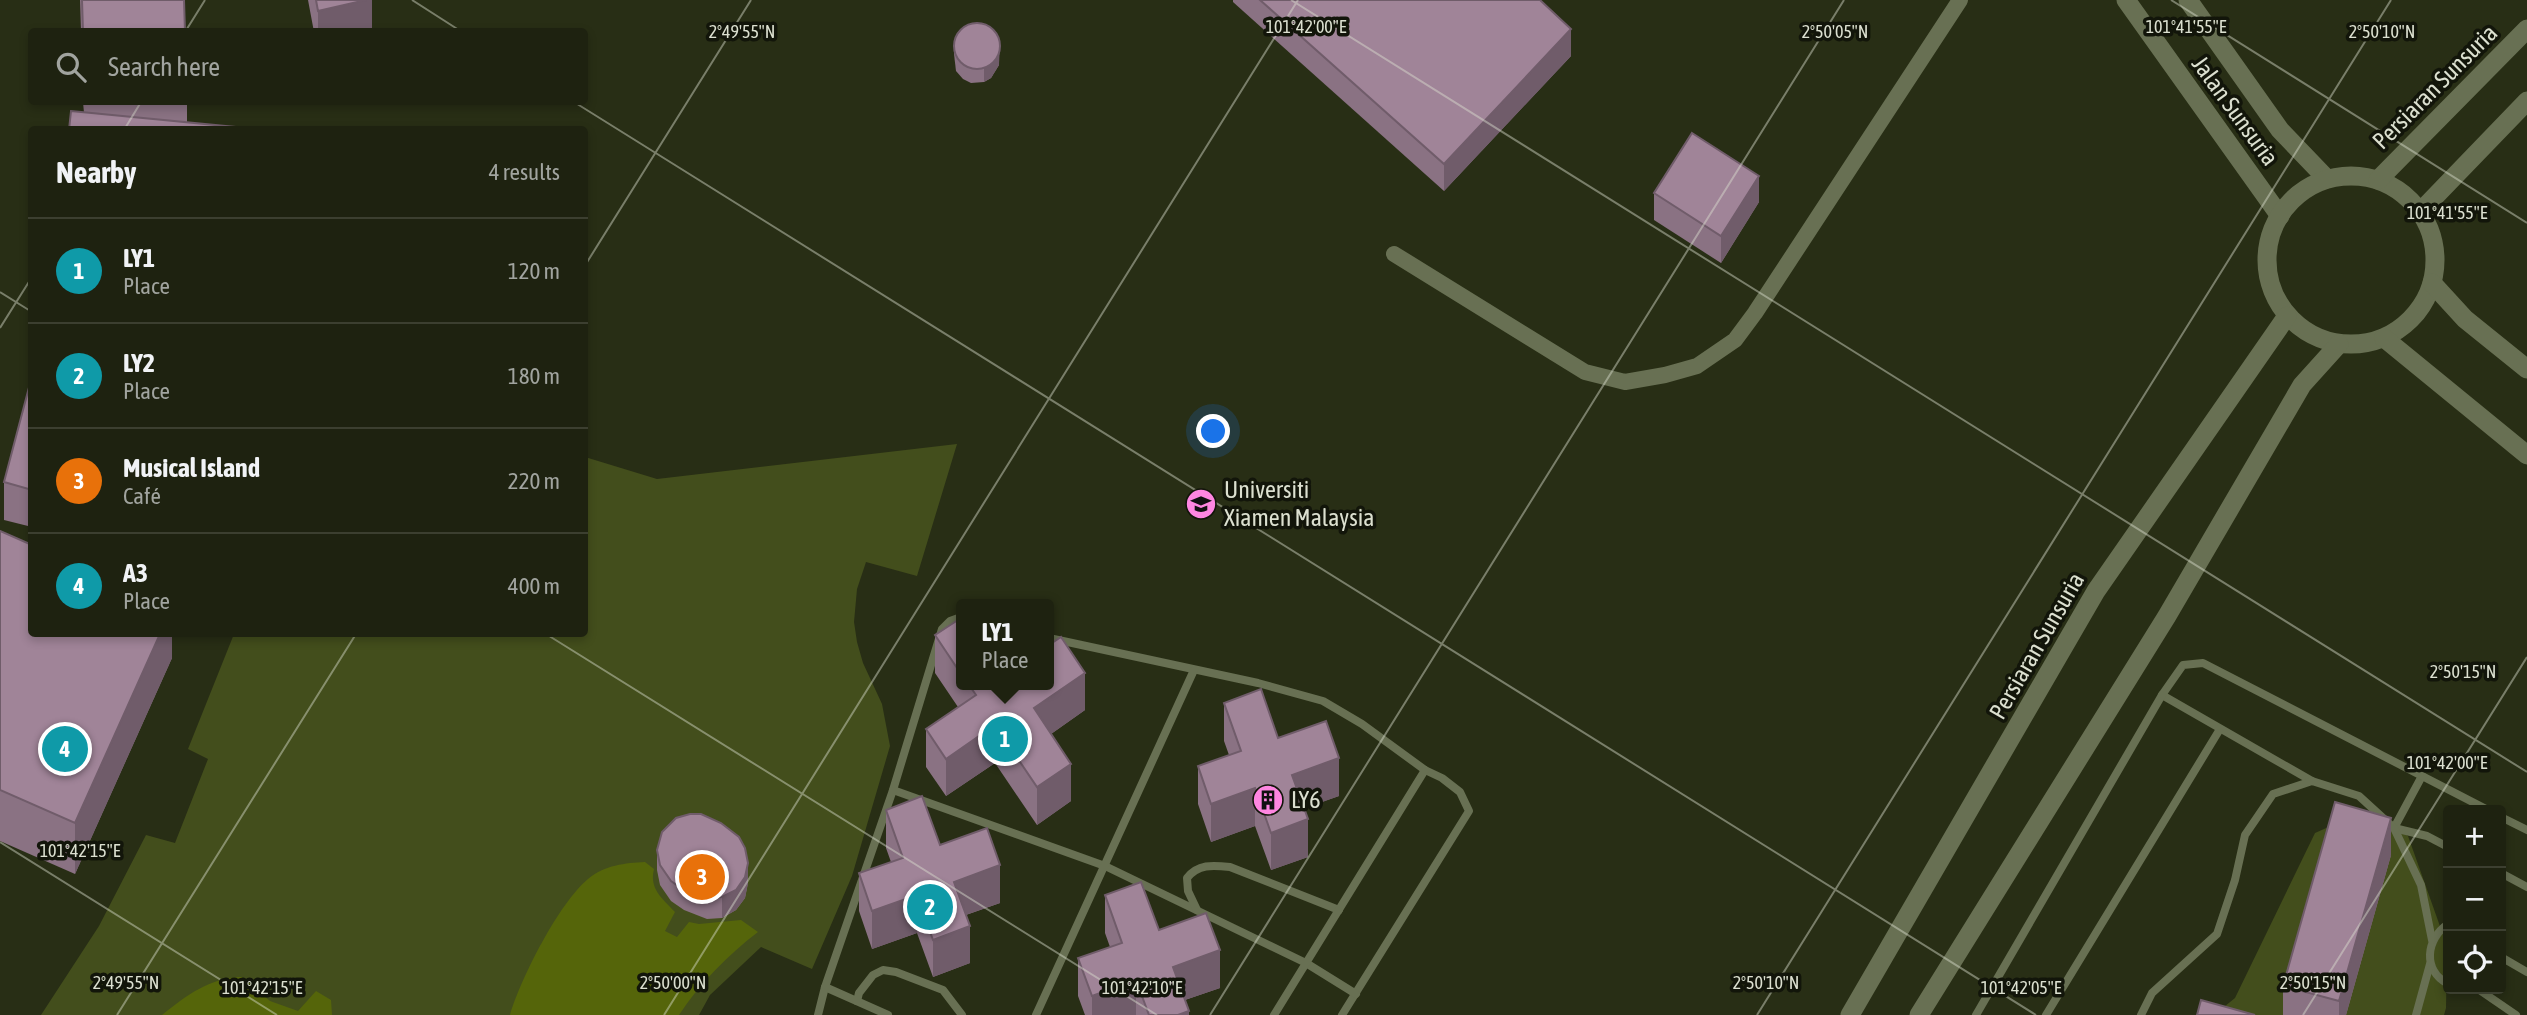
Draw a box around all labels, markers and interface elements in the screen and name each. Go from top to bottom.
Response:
text: 101°42'00"E [1266,16,1347,37]
text: 101°41'55"E [2146,16,2227,37]
street label: Persiaran Sunsuria [2367,19,2502,154]
text: 2°49'55"N [709,21,775,42]
text: 2°50'05"N [1802,21,1868,42]
text: 2°50'10"N [2349,21,2415,42]
search box [28,28,588,105]
icon: search [52,48,90,86]
street label: Jalan Sunsuria [2187,51,2284,171]
text: Search here [108,52,220,82]
text: Nearby [56,155,136,189]
text: 4 results [489,159,560,185]
text: 101°41'55"E [2407,202,2488,223]
text: LY1 [123,243,155,273]
text: 1 [74,258,84,284]
text: 120 m [508,258,560,284]
text: Place [123,273,170,299]
text: LY2 [123,348,155,378]
text: 2 [74,363,84,389]
text: 180 m [508,363,560,389]
text: Place [123,378,170,404]
your location [1196,414,1230,448]
text: Musical Island [123,453,260,483]
text: 3 [74,468,84,494]
text: 220 m [508,468,560,494]
place label: Universiti Xiamen Malaysia [1224,476,1374,531]
text: Café [123,483,161,509]
school or university icon: Universiti Xiamen Malaysia [1184,487,1218,521]
text: A3 [123,558,148,588]
street label: Persiaran Sunsuria [1984,568,2089,724]
text: 4 [74,573,84,599]
text: 400 m [508,573,560,599]
text: Place [123,588,170,614]
popup [956,599,1054,690]
text: LY1 [981,617,1014,647]
text: Place [981,647,1029,673]
text: 2°50'15"N [2430,661,2496,682]
pin: 1 [982,713,1028,765]
pin: 4 [42,723,88,775]
text: 101°42'00"E [2407,752,2488,773]
building icon: LY6 [1251,783,1285,817]
place label: LY6 [1291,786,1321,813]
map controls [2443,805,2506,994]
button: + [2443,805,2506,868]
text: 101°42'15"E [40,840,121,861]
pin: 3 [679,851,725,903]
button: − [2443,868,2506,931]
pin: 2 [907,881,953,933]
button: locate [2443,931,2506,994]
text: 2°49'55"N [93,972,159,993]
text: 2°50'00"N [640,972,706,993]
text: 2°50'10"N [1733,972,1799,993]
text: 2°50'15"N [2280,972,2346,993]
text: 101°42'15"E [222,977,303,998]
text: 101°42'10"E [1102,977,1183,998]
text: 101°42'05"E [1981,977,2062,998]

